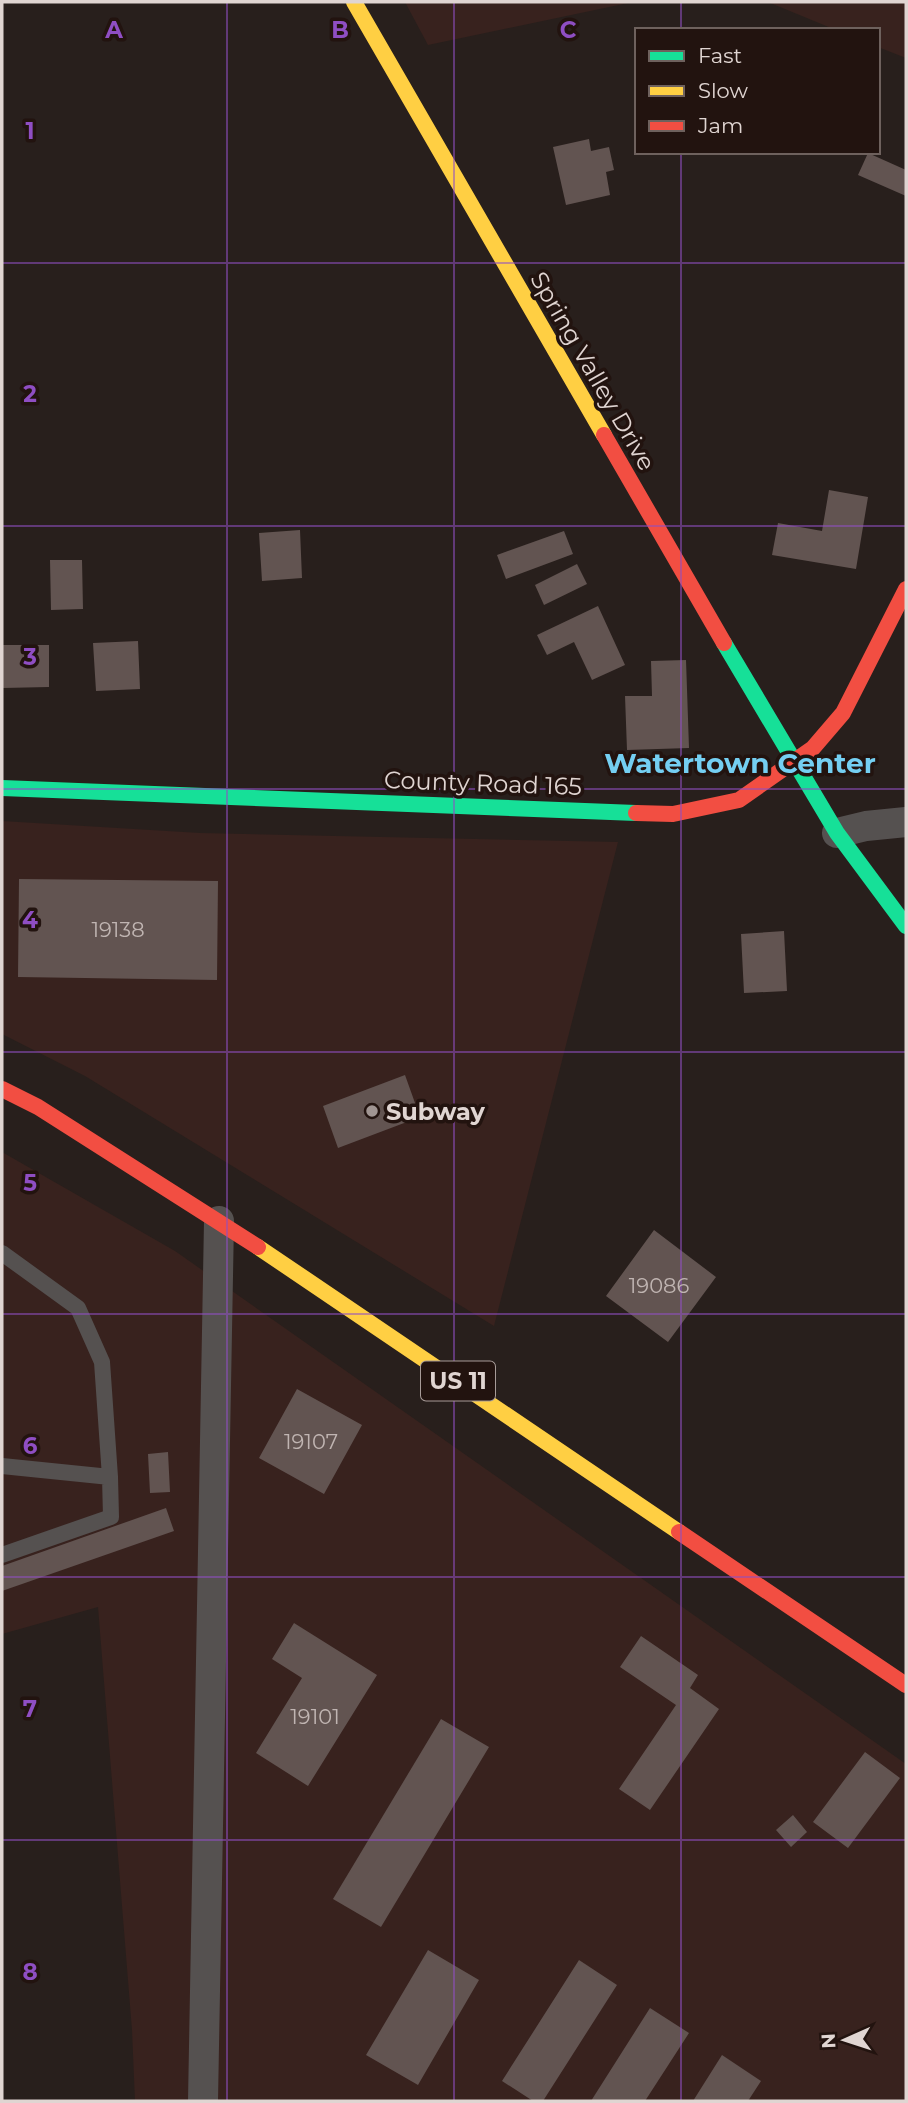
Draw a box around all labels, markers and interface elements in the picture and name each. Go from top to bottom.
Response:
text: A [104,16,123,44]
text: B [331,16,349,44]
text: C [560,16,577,44]
legend [635,28,880,154]
text: Fast [698,43,742,68]
text: Slow [698,78,748,103]
text: Jam [697,113,743,138]
text: 1 [25,117,35,145]
street label: Spring Valley Drive [524,266,662,476]
text: 2 [23,380,37,408]
text: 3 [22,643,37,671]
district label: Watertown Center [604,746,876,780]
street label: County Road 165 [384,765,582,801]
text: 4 [22,906,38,934]
house number: 19138 [91,917,145,942]
place label: Subway [386,1097,486,1126]
marker: Subway [364,1103,380,1119]
text: 5 [23,1169,37,1197]
house number: 19086 [629,1273,689,1298]
road number: US 11 [421,1362,495,1400]
house number: 19107 [284,1429,338,1454]
text: 6 [23,1432,38,1460]
text: 7 [23,1695,37,1723]
house number: 19101 [290,1704,340,1729]
text: 8 [22,1958,38,1986]
north arrow [810,2005,880,2075]
text: N [817,2033,840,2049]

